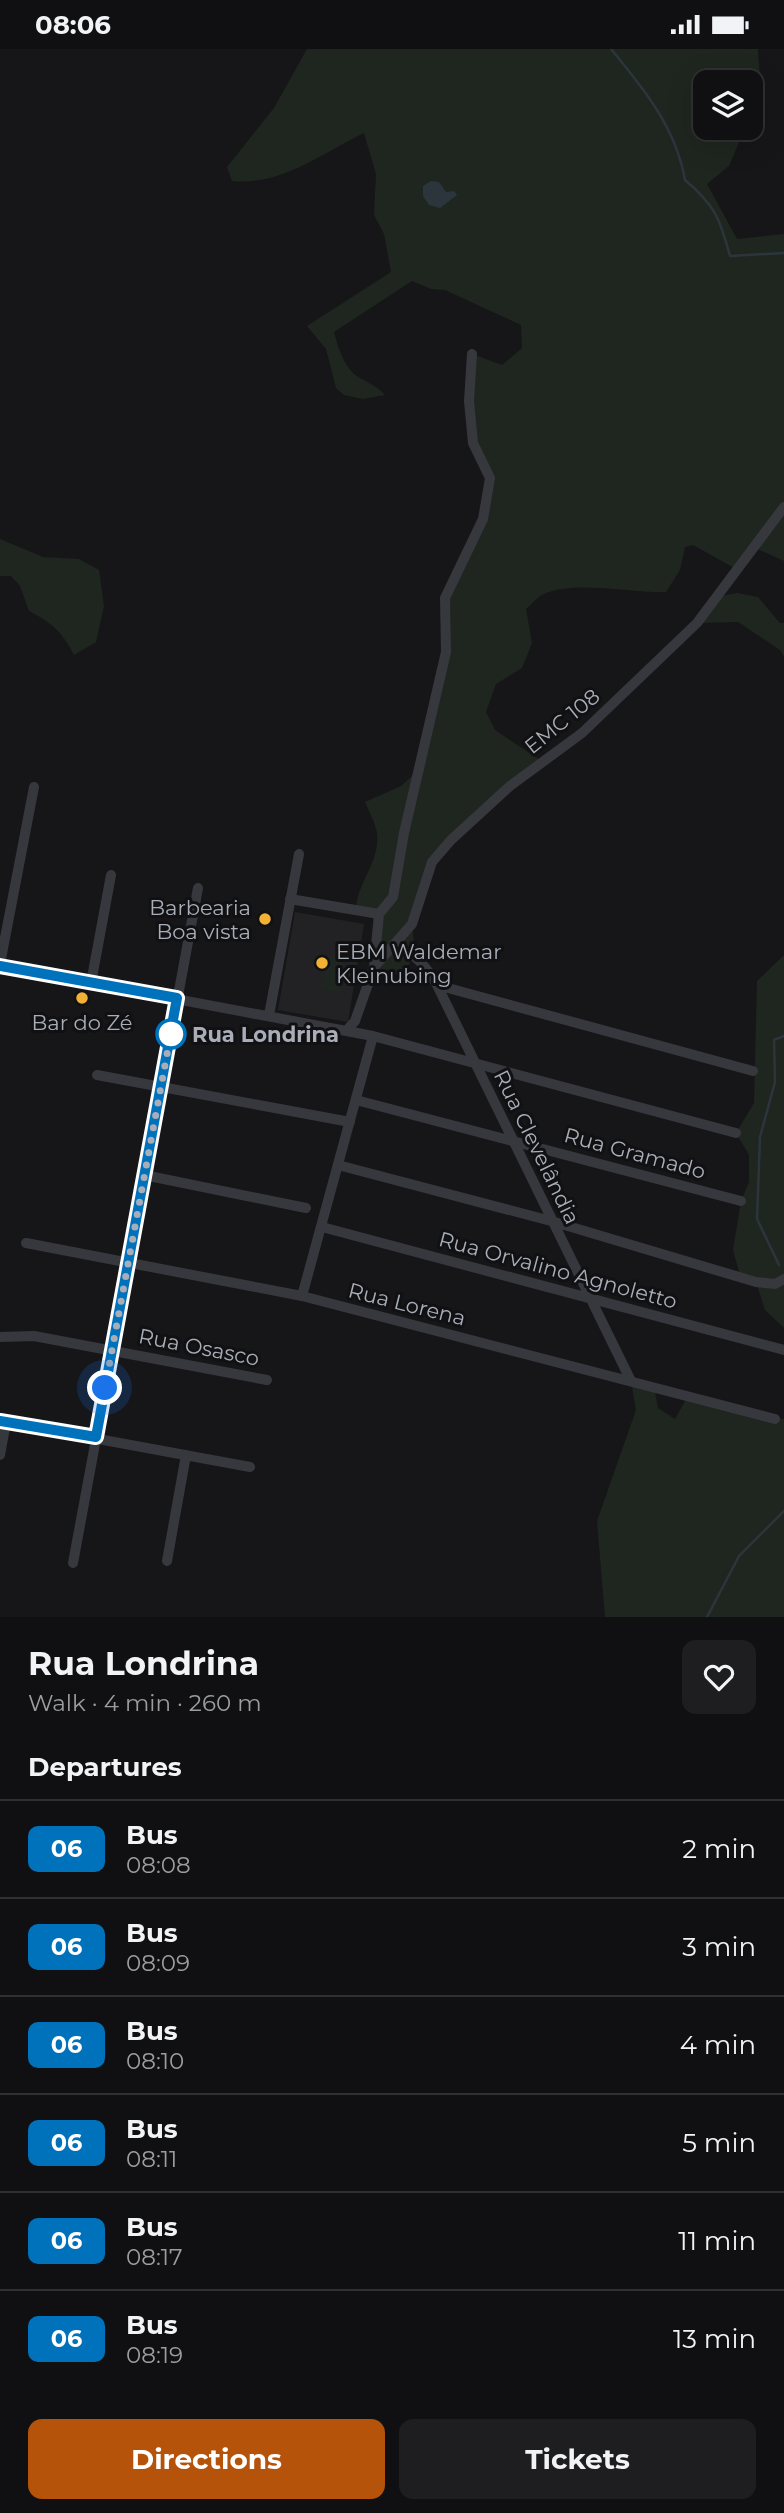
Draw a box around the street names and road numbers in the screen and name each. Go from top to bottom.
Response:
street label: EMC 108 [519,683,605,759]
street label: Rua Clevelândia [489,1066,585,1228]
street label: Rua Gramado [562,1122,708,1184]
street label: Rua Orvalino Agnoletto [436,1226,680,1314]
street label: Rua Lorena [346,1277,468,1331]
street label: Rua Osasco [136,1323,262,1371]

